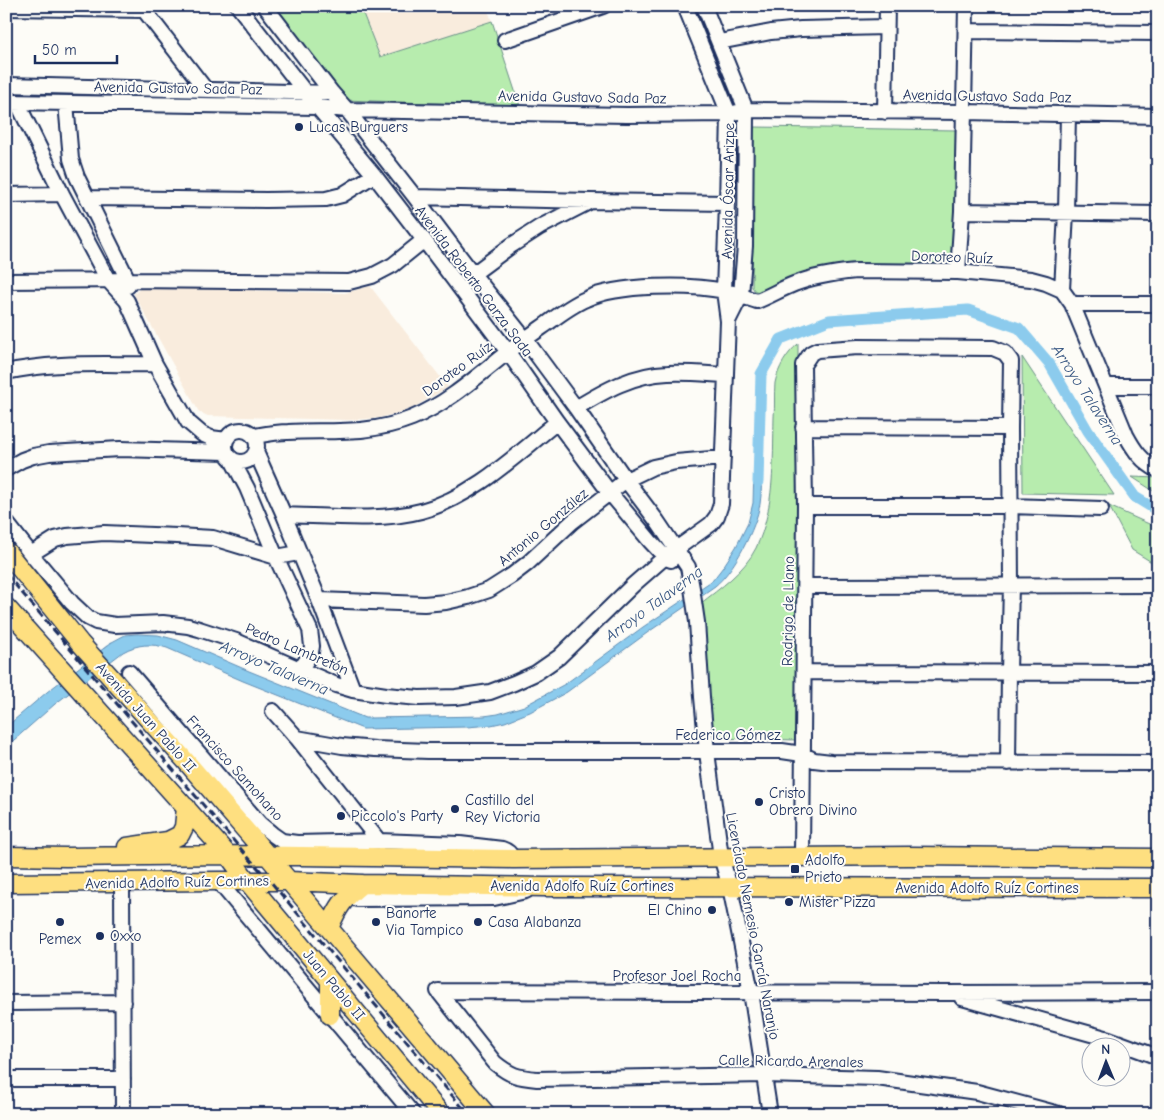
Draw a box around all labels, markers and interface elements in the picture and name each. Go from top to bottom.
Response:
scale bar [35,32,118,64]
text: 50 m [42,41,77,59]
street label: Avenida Gustavo Sada Paz [94,78,263,98]
street label: Avenida Gustavo Sada Paz [903,86,1072,106]
street label: Avenida Gustavo Sada Paz [498,87,667,107]
place label: Lucas Burguers [309,118,408,136]
marker: Lucas Burguers [293,121,305,133]
street label: Avenida Óscar Arizpe [717,122,738,259]
street label: Avenida Roberto Garza Sada [411,202,537,360]
street label: Doroteo Ruíz [911,247,994,267]
street label: Doroteo Ruíz [419,337,496,400]
water label: Arroyo Talaverna [1047,341,1126,449]
street label: Antonio González [494,484,592,570]
street label: Rodrigo de Llano [778,556,798,666]
water label: Arroyo Talaverna [601,563,706,646]
street label: Pedro Lambretón [243,619,351,679]
water label: Arroyo Talaverna [216,637,331,699]
street label: Avenida Juan Pablo II [92,658,200,776]
street label: Francisco Samohano [183,712,287,825]
street label: Federico Gómez [675,726,781,744]
place label: Cristo Obrero Divino [769,784,857,819]
place label: Castillo del Rey Victoria [465,791,541,826]
marker: Cristo Obrero Divino [753,796,765,808]
marker: Castillo del Rey Victoria [449,803,461,815]
place label: Piccolo's Party [351,807,443,825]
marker: Piccolo's Party [335,810,347,822]
street label: Licenciado Nemesio García Naranjo [722,811,784,1041]
place label: Adolfo Prieto [805,851,845,886]
marker: Adolfo Prieto [789,863,801,875]
street label: Avenida Adolfo Ruíz Cortines [85,871,269,893]
street label: Avenida Adolfo Ruíz Cortines [490,877,674,895]
street label: Avenida Adolfo Ruíz Cortines [895,879,1079,897]
place label: Mister Pizza [799,893,876,911]
marker: Mister Pizza [783,896,795,908]
place label: El Chino [648,901,702,919]
place label: Banorte Via Tampico [386,904,463,939]
marker: El Chino [706,904,718,916]
place label: Casa Alabanza [488,913,582,931]
marker: Pemex [54,916,66,928]
marker: Banorte Via Tampico [370,916,382,928]
marker: Casa Alabanza [472,916,484,928]
place label: Oxxo [110,927,142,945]
place label: Pemex [39,930,82,948]
marker: Oxxo [94,930,106,942]
street label: Juan Pablo II [299,946,369,1024]
street label: Profesor Joel Rocha [613,967,741,985]
north arrow [1082,1038,1132,1088]
text: N [1101,1041,1110,1058]
street label: Calle Ricardo Arenales [718,1051,864,1071]

